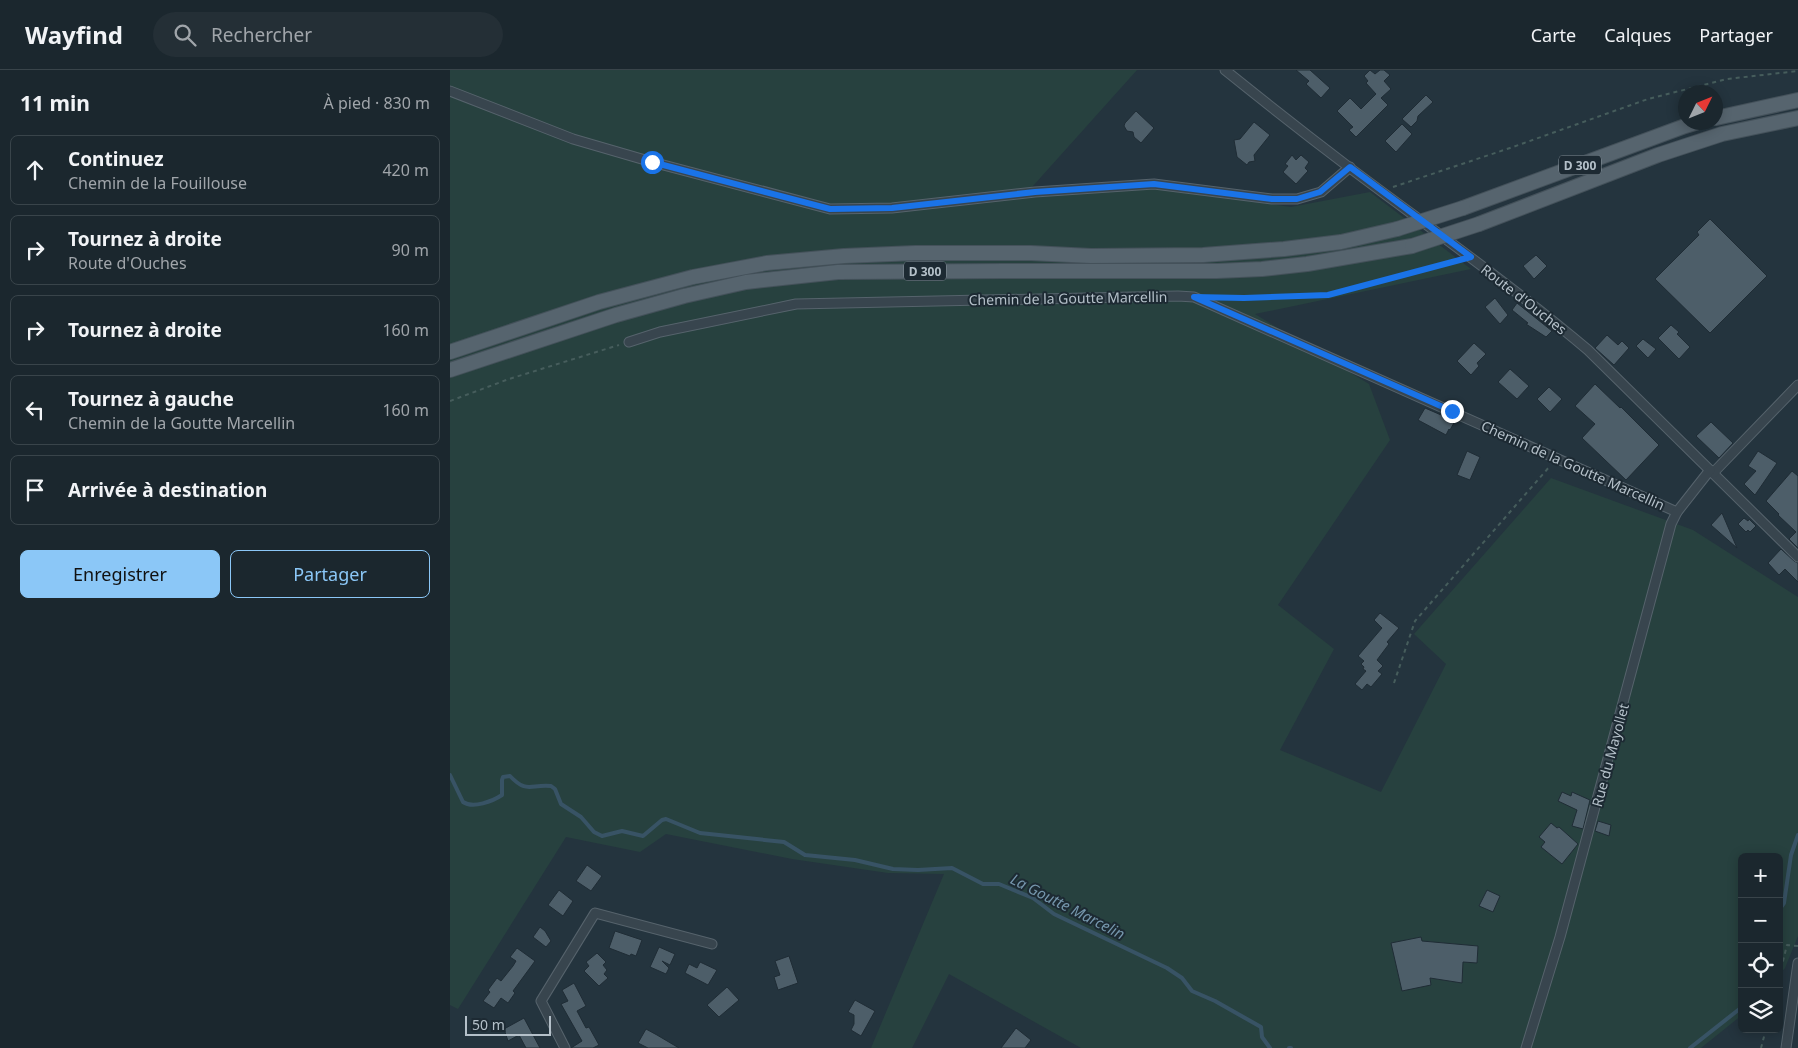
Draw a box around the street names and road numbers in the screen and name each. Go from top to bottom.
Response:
road number: D 300 [1559,156,1601,174]
street label: Route d'Ouches [1477,260,1571,339]
road number: D 300 [904,262,946,280]
street label: Chemin de la Goutte Marcellin [968,287,1168,309]
street label: Chemin de la Goutte Marcellin [1478,416,1668,514]
street label: Rue du Mayollet [1587,701,1633,809]

